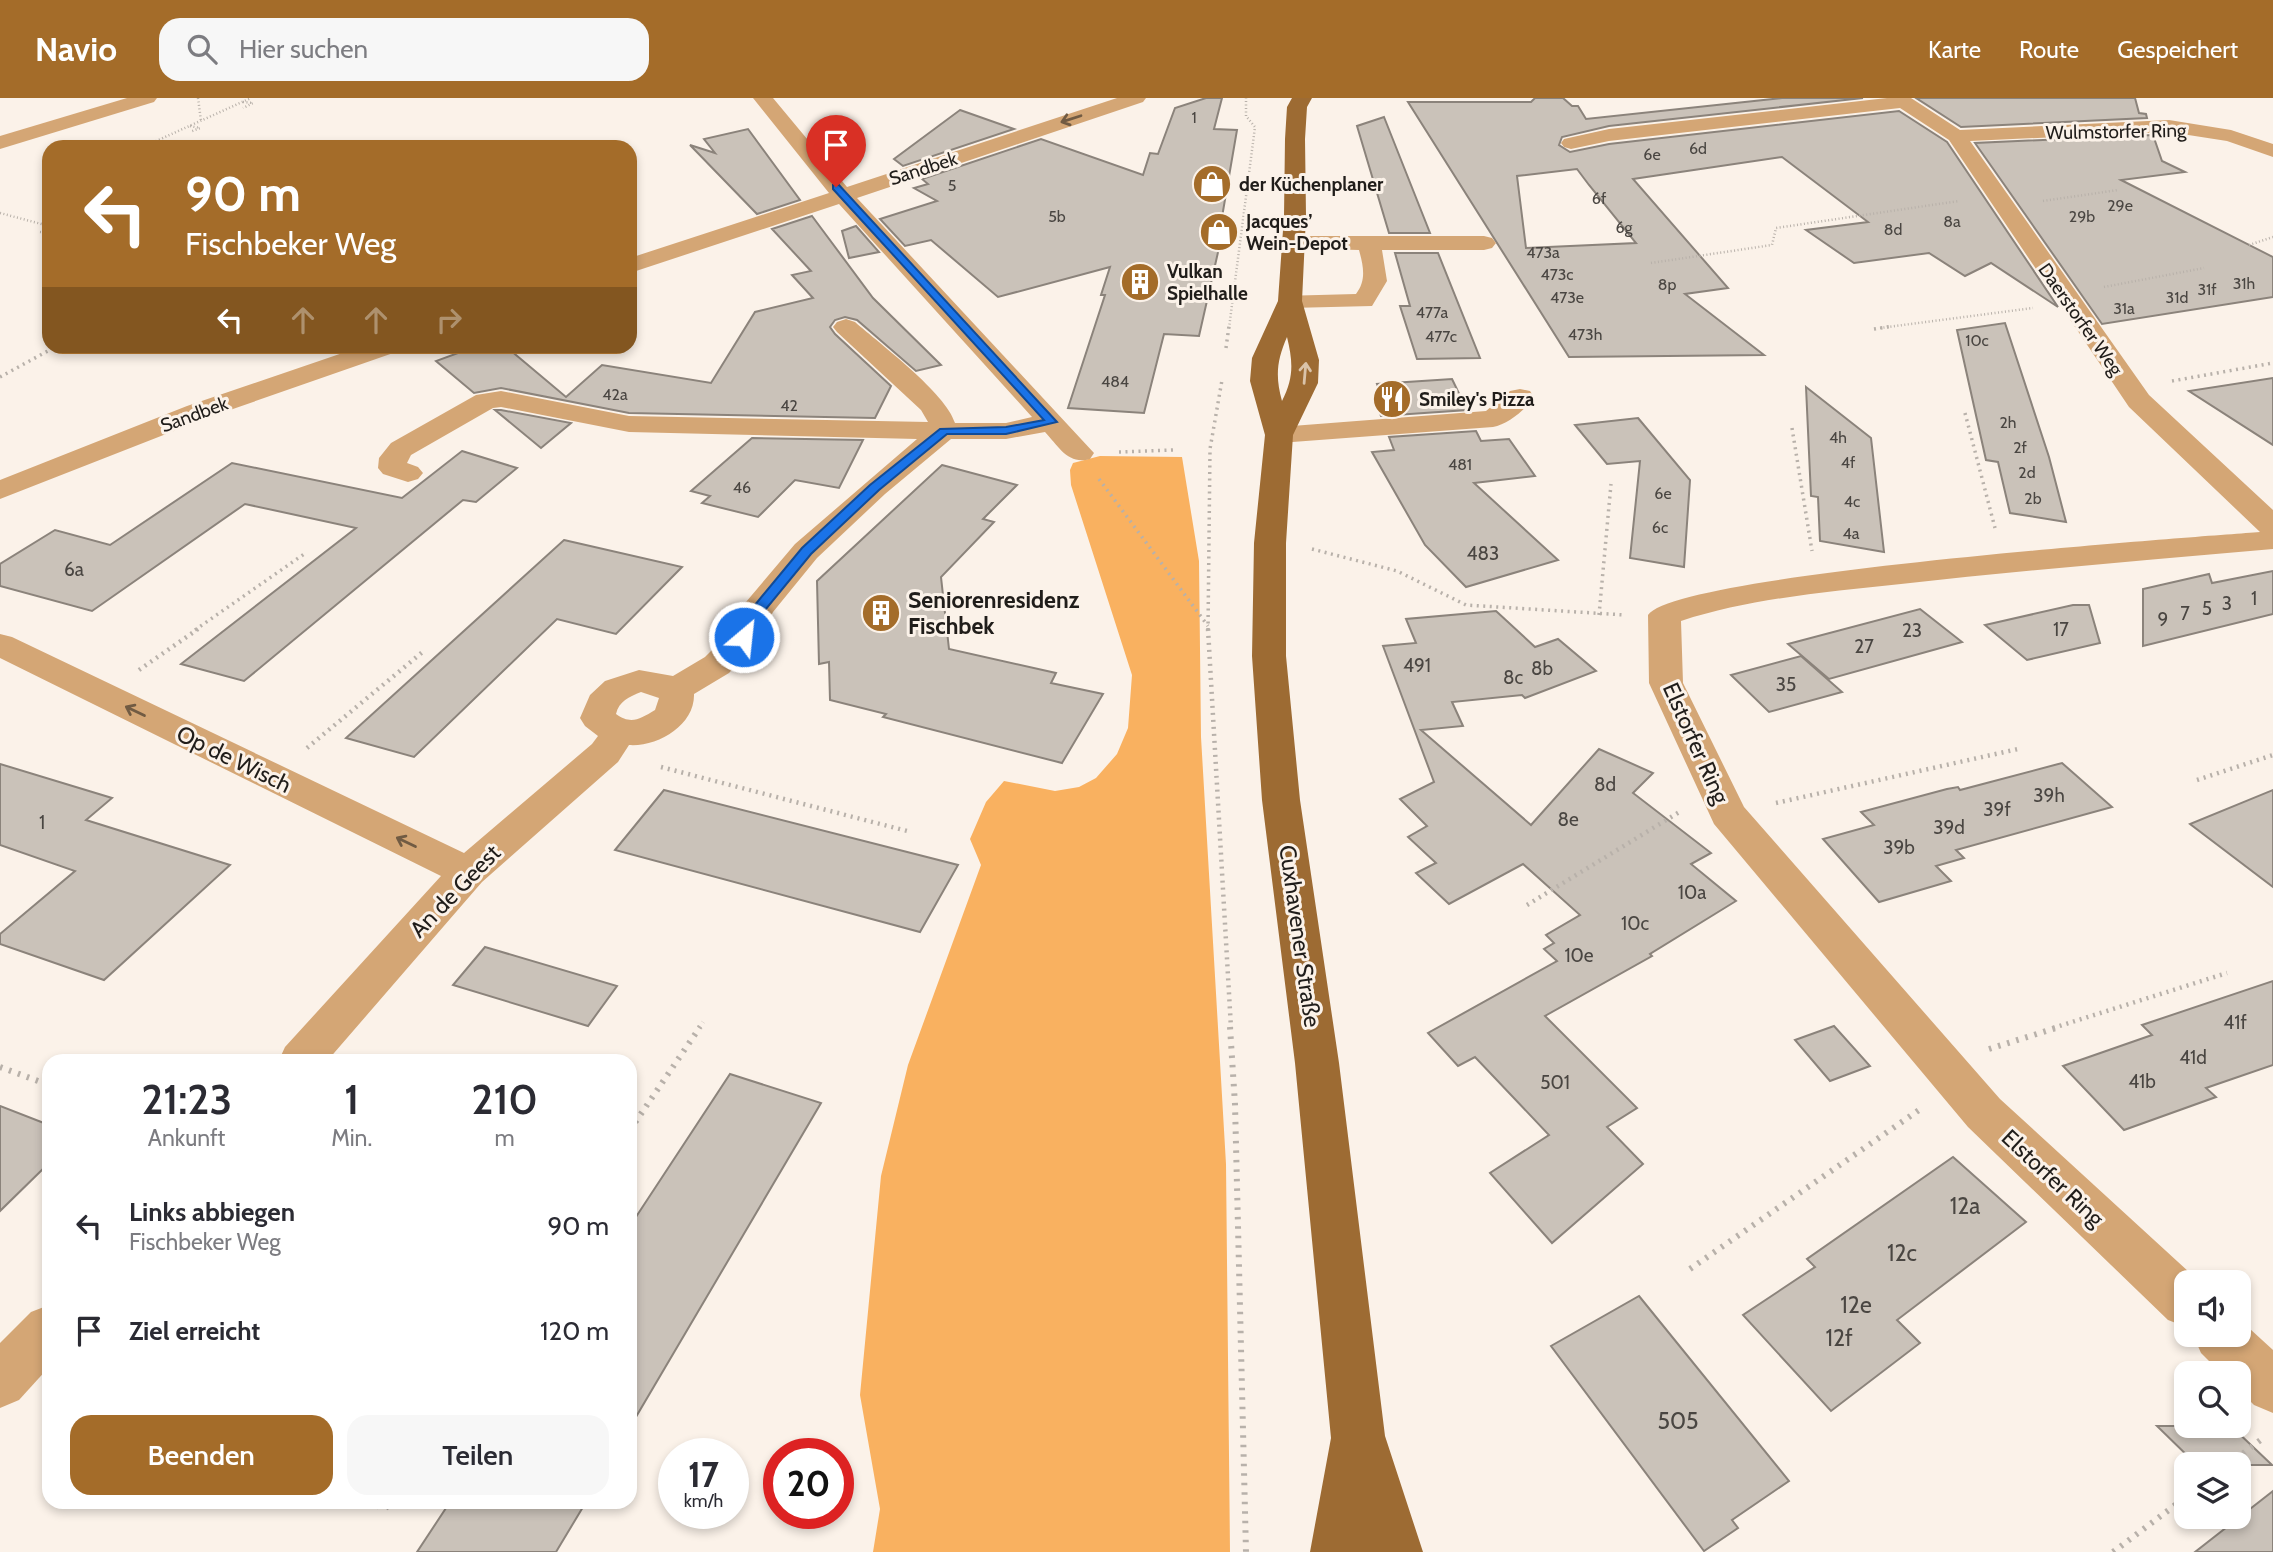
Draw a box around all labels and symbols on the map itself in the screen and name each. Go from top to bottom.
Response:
house number: 1 [1191,108,1197,127]
one-way arrow [1061,113,1083,126]
pin [806,115,866,187]
street label: Wulmstorfer Ring [2045,119,2187,144]
house number: 6d [1689,139,1707,158]
house number: 6e [1643,145,1661,164]
street label: Sandbek [886,147,961,190]
shop icon: der Küchenplaner [1191,163,1233,205]
place label: der Küchenplaner [1239,173,1384,196]
house number: 5 [948,176,956,195]
house number: 6f [1592,189,1607,208]
house number: 29e [2107,196,2133,215]
house number: 5b [1048,207,1066,226]
house number: 29b [2069,207,2095,226]
place label: Jacques’ Wein-Depot [1245,210,1348,255]
shop icon: Jacques’ Wein-Depot [1198,211,1240,253]
house number: 8a [1943,212,1961,231]
house number: 6g [1615,218,1634,237]
house number: 8d [1884,220,1902,239]
house number: 473a [1526,243,1560,262]
street label: Daerstorfer Weg [2033,259,2128,380]
place label: Vulkan Spielhalle [1167,260,1248,305]
building icon: Vulkan Spielhalle [1119,261,1161,303]
house number: 473c [1540,265,1574,284]
house number: 31h [2233,274,2255,293]
house number: 8p [1658,275,1676,294]
house number: 31f [2197,280,2217,299]
house number: 473e [1550,288,1584,307]
house number: 31d [2166,288,2188,307]
house number: 31a [2113,299,2135,318]
house number: 477a [1416,303,1449,322]
house number: 473h [1568,325,1602,344]
house number: 477c [1425,327,1457,346]
house number: 10c [1965,331,1989,350]
one-way arrow [1299,362,1312,385]
house number: 484 [1101,372,1129,391]
restaurant icon: Smiley's Pizza [1371,378,1413,420]
house number: 42a [602,385,628,404]
place label: Smiley's Pizza [1419,388,1535,411]
street label: Sandbek [157,391,232,437]
house number: 42 [780,396,798,415]
house number: 2h [1999,413,2017,432]
house number: 4h [1829,428,1847,447]
house number: 2f [2013,438,2028,457]
house number: 4f [1841,453,1856,472]
house number: 481 [1448,455,1472,474]
house number: 2d [2018,463,2036,482]
house number: 46 [733,478,751,497]
house number: 6e [1654,484,1672,503]
house number: 2b [2024,489,2042,508]
house number: 4c [1844,492,1860,511]
house number: 6c [1652,518,1668,537]
house number: 4a [1843,524,1860,543]
house number: 483 [1467,542,1499,565]
house number: 6a [64,558,84,581]
place label: Seniorenresidenz Fischbek [908,586,1080,640]
house number: 1 [2251,587,2257,610]
building icon: Seniorenresidenz Fischbek [860,592,902,634]
house number: 3 [2222,592,2232,615]
house number: 5 [2202,597,2212,620]
position arrow [707,600,781,674]
house number: 7 [2180,602,2190,625]
house number: 9 [2158,608,2168,631]
house number: 17 [2053,618,2069,641]
house number: 23 [1902,619,1922,642]
house number: 27 [1854,635,1874,658]
house number: 491 [1403,654,1431,677]
house number: 8b [1531,657,1553,680]
house number: 8c [1503,666,1523,689]
house number: 35 [1776,673,1796,696]
street label: Elstorfer Ring [1657,678,1735,808]
one-way arrow [125,704,146,717]
street label: Op de Wisch [172,719,296,799]
house number: 8d [1594,773,1616,796]
house number: 39h [2033,784,2065,807]
house number: 39f [1983,798,2011,821]
house number: 8e [1557,808,1579,831]
house number: 1 [39,811,45,834]
house number: 39d [1933,816,1965,839]
one-way arrow [396,835,417,848]
house number: 39b [1883,836,1915,859]
street label: An de Geest [404,839,506,943]
street label: Cuxhavener Straße [1273,843,1327,1029]
house number: 10a [1678,881,1706,904]
house number: 10c [1621,912,1649,935]
house number: 10e [1564,944,1594,967]
house number: 41f [2223,1011,2247,1034]
house number: 41d [2179,1046,2207,1069]
house number: 41b [2128,1070,2156,1093]
house number: 501 [1540,1071,1570,1094]
street label: Elstorfer Ring [1996,1124,2110,1233]
house number: 12a [1950,1192,1980,1220]
house number: 12c [1887,1239,1917,1267]
house number: 12e [1840,1291,1872,1319]
house number: 12f [1825,1324,1853,1352]
house number: 505 [1658,1407,1698,1435]
speed limit sign: 20 [763,1438,854,1529]

